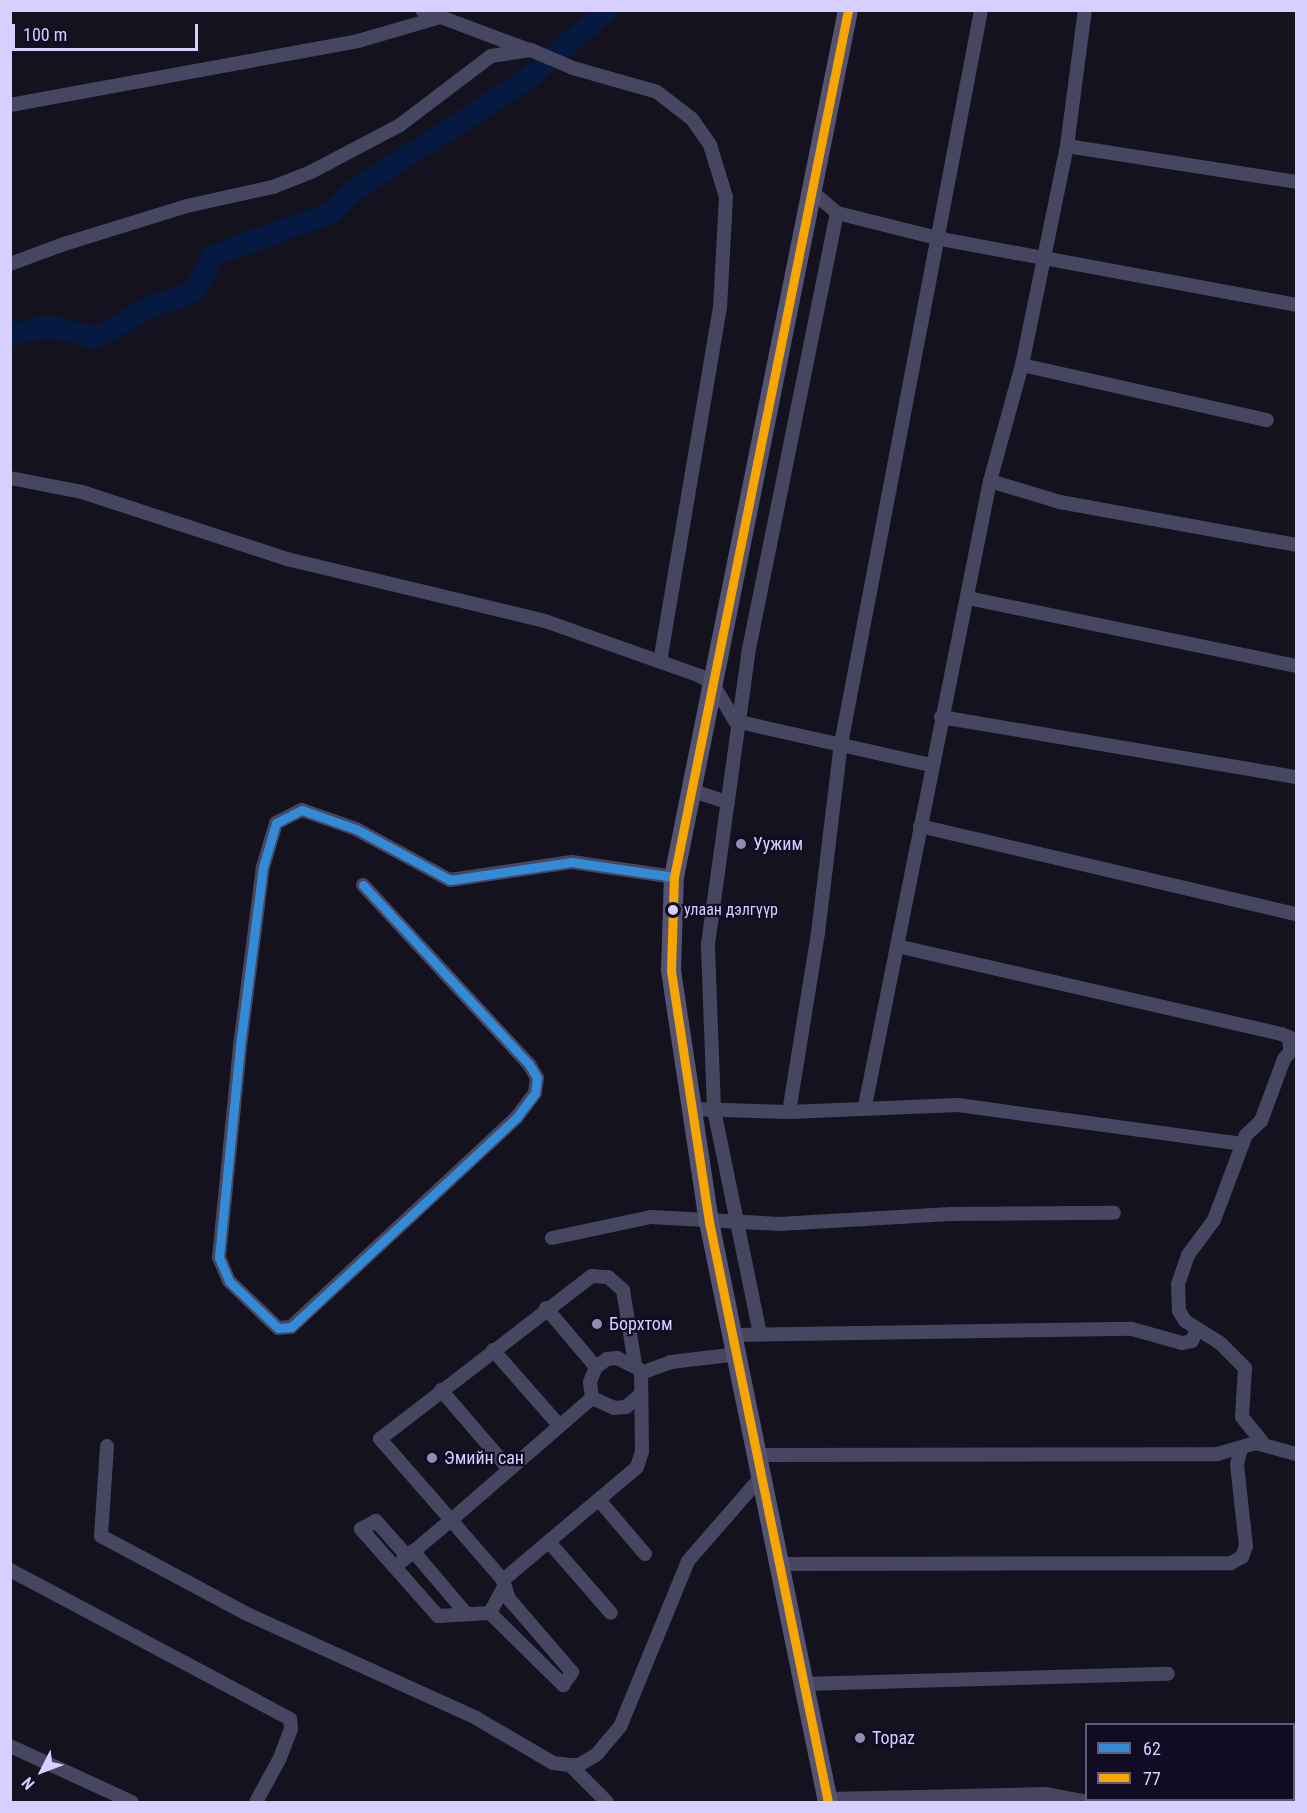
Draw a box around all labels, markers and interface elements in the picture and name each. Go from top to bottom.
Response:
scale bar [15,12,201,50]
text: 100 m [23,24,67,45]
place label: Уужим [753,833,803,855]
marker: Уужим [734,837,748,851]
place label: улаан дэлгүүр [684,900,778,920]
marker: улаан дэлгүүр [667,904,679,916]
place label: Борхтом [609,1313,673,1335]
marker: Борхтом [590,1317,604,1331]
place label: Эмийн сан [444,1447,524,1469]
marker: Эмийн сан [425,1451,439,1465]
legend [1085,1723,1295,1801]
place label: Topaz [872,1727,915,1749]
marker: Topaz [853,1731,867,1745]
text: 62 [1143,1738,1161,1759]
north arrow [12,1741,72,1801]
text: 77 [1143,1768,1161,1789]
text: N [18,1773,39,1793]

